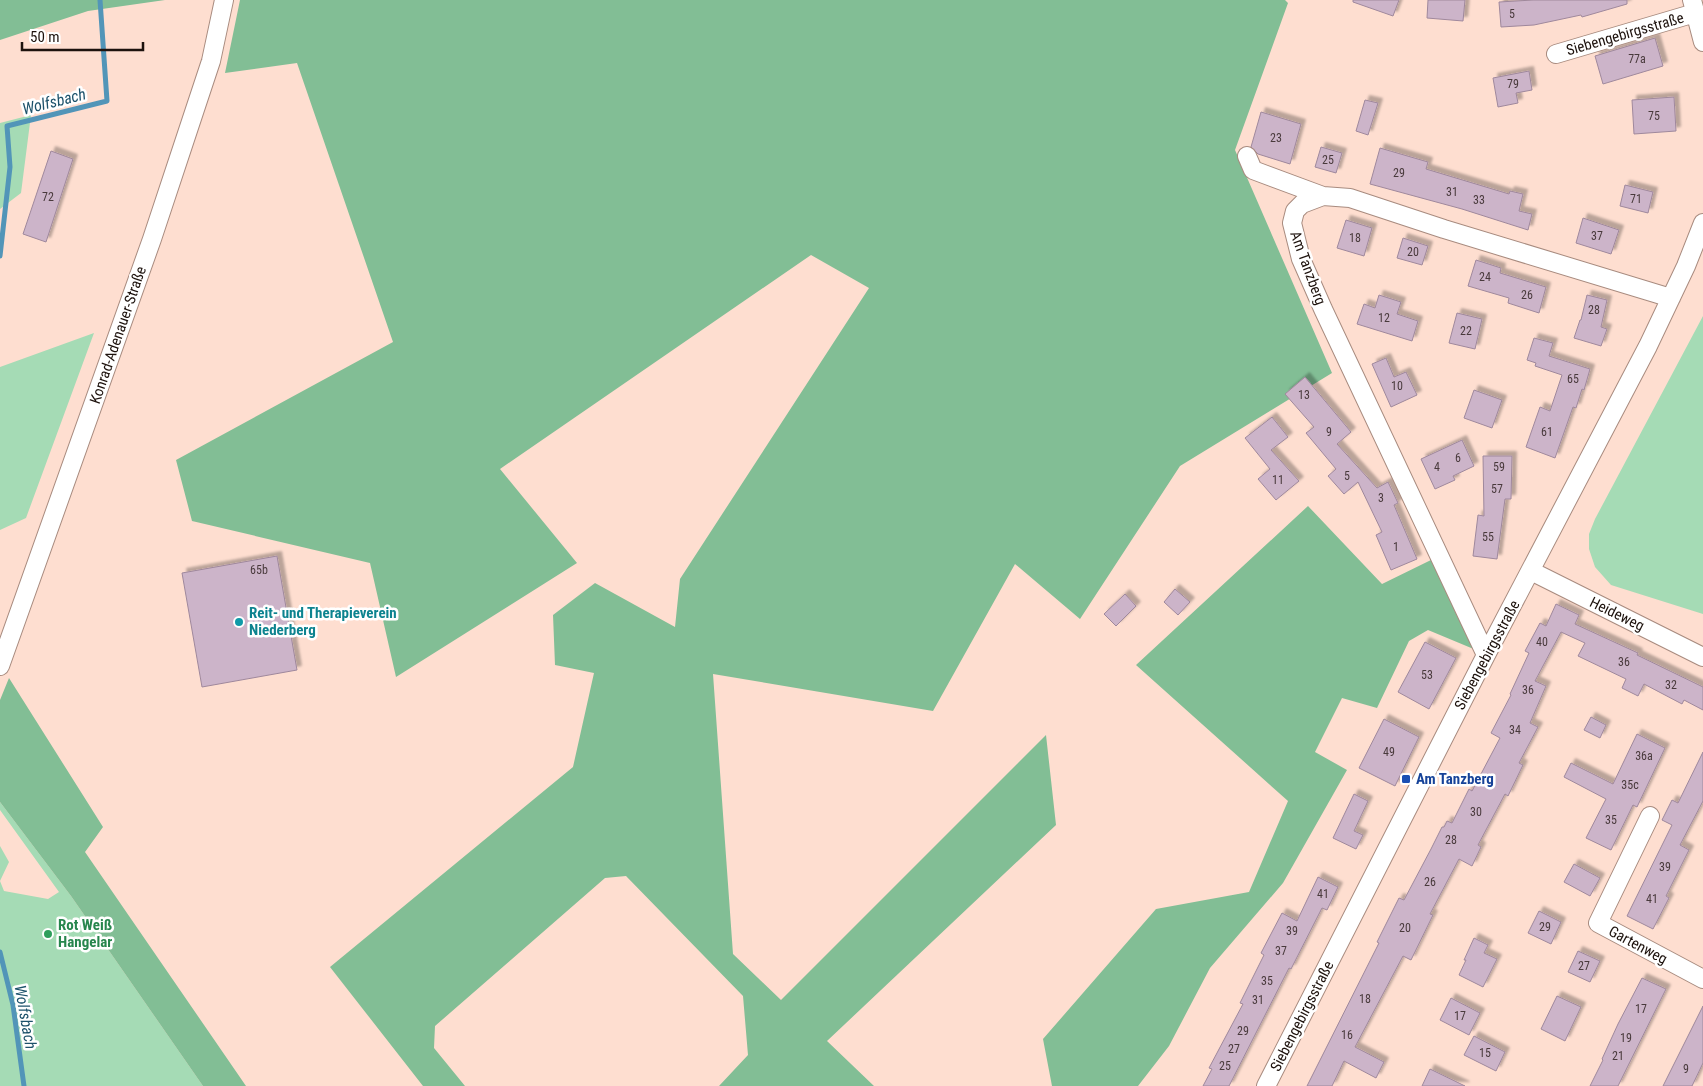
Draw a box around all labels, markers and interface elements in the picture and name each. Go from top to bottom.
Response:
house number: 5 [1509,7,1515,21]
street label: Siebengebirgsstraße [1564,9,1686,59]
scale bar [22,20,144,52]
text: 50 m [30,28,60,46]
house number: 77a [1628,52,1646,66]
house number: 79 [1507,77,1519,91]
water label: Wolfsbach [20,84,88,119]
house number: 75 [1648,109,1660,123]
house number: 23 [1270,131,1282,145]
house number: 25 [1322,153,1334,167]
house number: 29 [1393,166,1405,180]
house number: 31 [1446,185,1458,199]
house number: 72 [42,190,54,204]
house number: 71 [1630,192,1642,206]
house number: 33 [1473,193,1485,207]
street label: Am Tanzberg [1286,229,1330,307]
house number: 37 [1591,229,1603,243]
house number: 18 [1349,231,1361,245]
house number: 20 [1407,245,1419,259]
street label: Konrad-Adenauer-Straße [86,264,150,406]
house number: 24 [1479,270,1491,284]
house number: 26 [1521,288,1533,302]
house number: 28 [1588,303,1600,317]
house number: 12 [1378,311,1390,325]
house number: 22 [1460,324,1472,338]
house number: 65 [1567,372,1579,386]
house number: 10 [1391,379,1403,393]
house number: 13 [1298,388,1310,402]
house number: 9 [1326,425,1332,439]
house number: 61 [1541,425,1553,439]
house number: 6 [1455,451,1461,465]
house number: 4 [1434,460,1440,474]
house number: 59 [1493,460,1505,474]
house number: 5 [1344,469,1350,483]
house number: 11 [1272,473,1284,487]
house number: 57 [1491,482,1503,496]
house number: 3 [1378,491,1384,505]
house number: 55 [1482,530,1494,544]
house number: 1 [1393,540,1399,554]
house number: 65b [250,563,268,577]
street label: Heideweg [1587,593,1647,635]
street label: Siebengebirgsstraße [1451,597,1523,713]
place label: Reit- und Therapieverein Niederberg [249,604,397,639]
marker: Reit- und Therapieverein Niederberg [233,616,245,628]
house number: 40 [1536,635,1548,649]
house number: 36 [1618,655,1630,669]
house number: 53 [1421,668,1433,682]
house number: 32 [1665,678,1677,692]
house number: 36 [1522,683,1534,697]
house number: 34 [1509,723,1521,737]
house number: 49 [1383,745,1395,759]
house number: 36a [1635,749,1653,763]
place label: Am Tanzberg [1416,770,1494,788]
marker: Am Tanzberg [1400,773,1412,785]
house number: 35c [1621,778,1639,792]
house number: 30 [1470,805,1482,819]
house number: 35 [1605,813,1617,827]
house number: 28 [1445,833,1457,847]
house number: 39 [1659,860,1671,874]
house number: 26 [1424,875,1436,889]
house number: 41 [1317,887,1329,901]
house number: 41 [1646,892,1658,906]
place label: Rot Weiß Hangelar [58,916,112,951]
house number: 29 [1539,920,1551,934]
house number: 20 [1399,921,1411,935]
street label: Gartenweg [1606,922,1670,968]
house number: 39 [1286,924,1298,938]
marker: Rot Weiß Hangelar [42,928,54,940]
house number: 37 [1275,944,1287,958]
street label: Siebengebirgsstraße [1266,958,1338,1074]
house number: 27 [1578,959,1590,973]
house number: 35 [1261,974,1273,988]
water label: Wolfsbach [11,984,40,1051]
house number: 18 [1359,992,1371,1006]
house number: 31 [1252,993,1264,1007]
house number: 17 [1635,1002,1647,1016]
house number: 17 [1454,1009,1466,1023]
house number: 29 [1237,1024,1249,1038]
house number: 16 [1341,1028,1353,1042]
house number: 19 [1620,1031,1632,1045]
house number: 27 [1228,1042,1240,1056]
house number: 15 [1479,1046,1491,1060]
house number: 21 [1612,1049,1624,1063]
house number: 25 [1219,1059,1231,1073]
house number: 9 [1683,1062,1689,1076]

